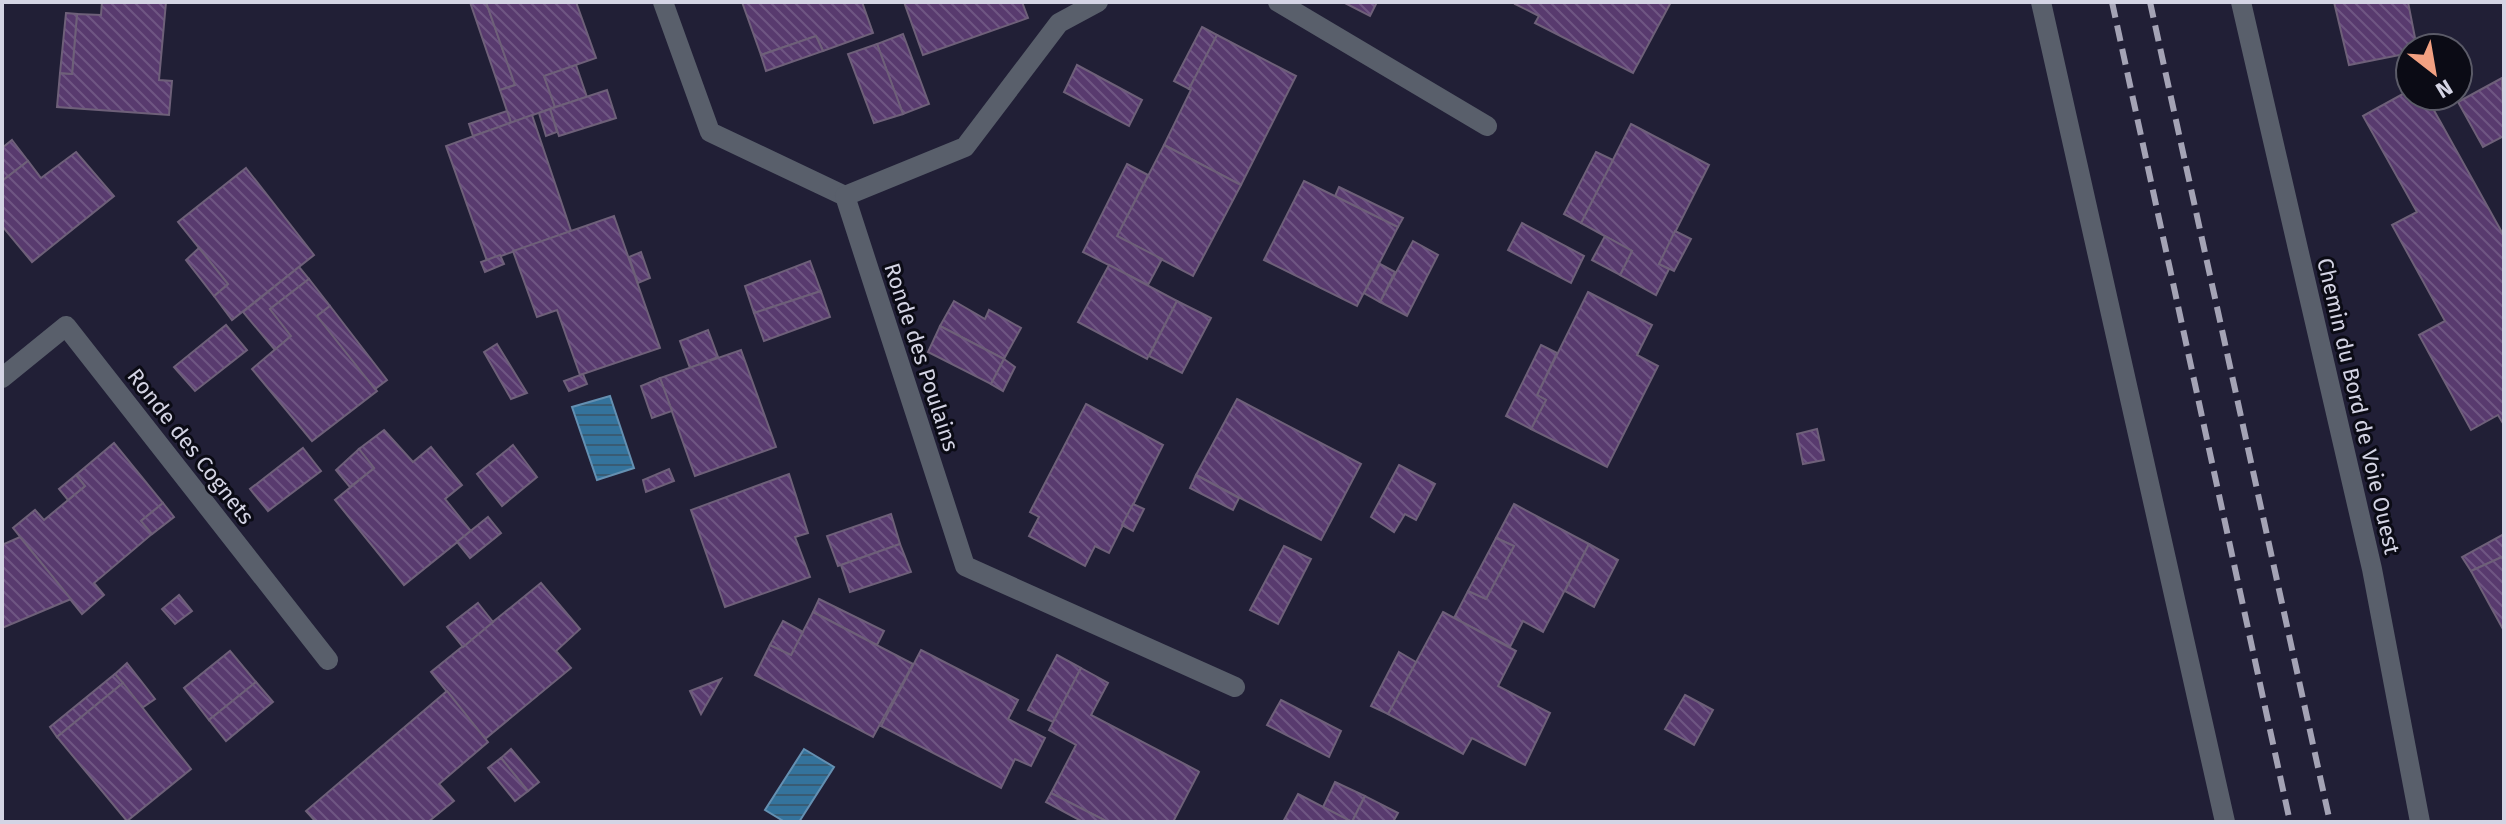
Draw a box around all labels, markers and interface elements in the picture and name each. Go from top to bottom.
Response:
north arrow [2394,32,2474,112]
text: N [2431,73,2457,104]
street label: Chemin du Bord de Voie Ouest [2311,255,2406,557]
street label: Ronde des Poulains [878,260,965,455]
street label: Ronde des Cognets [121,363,260,530]

